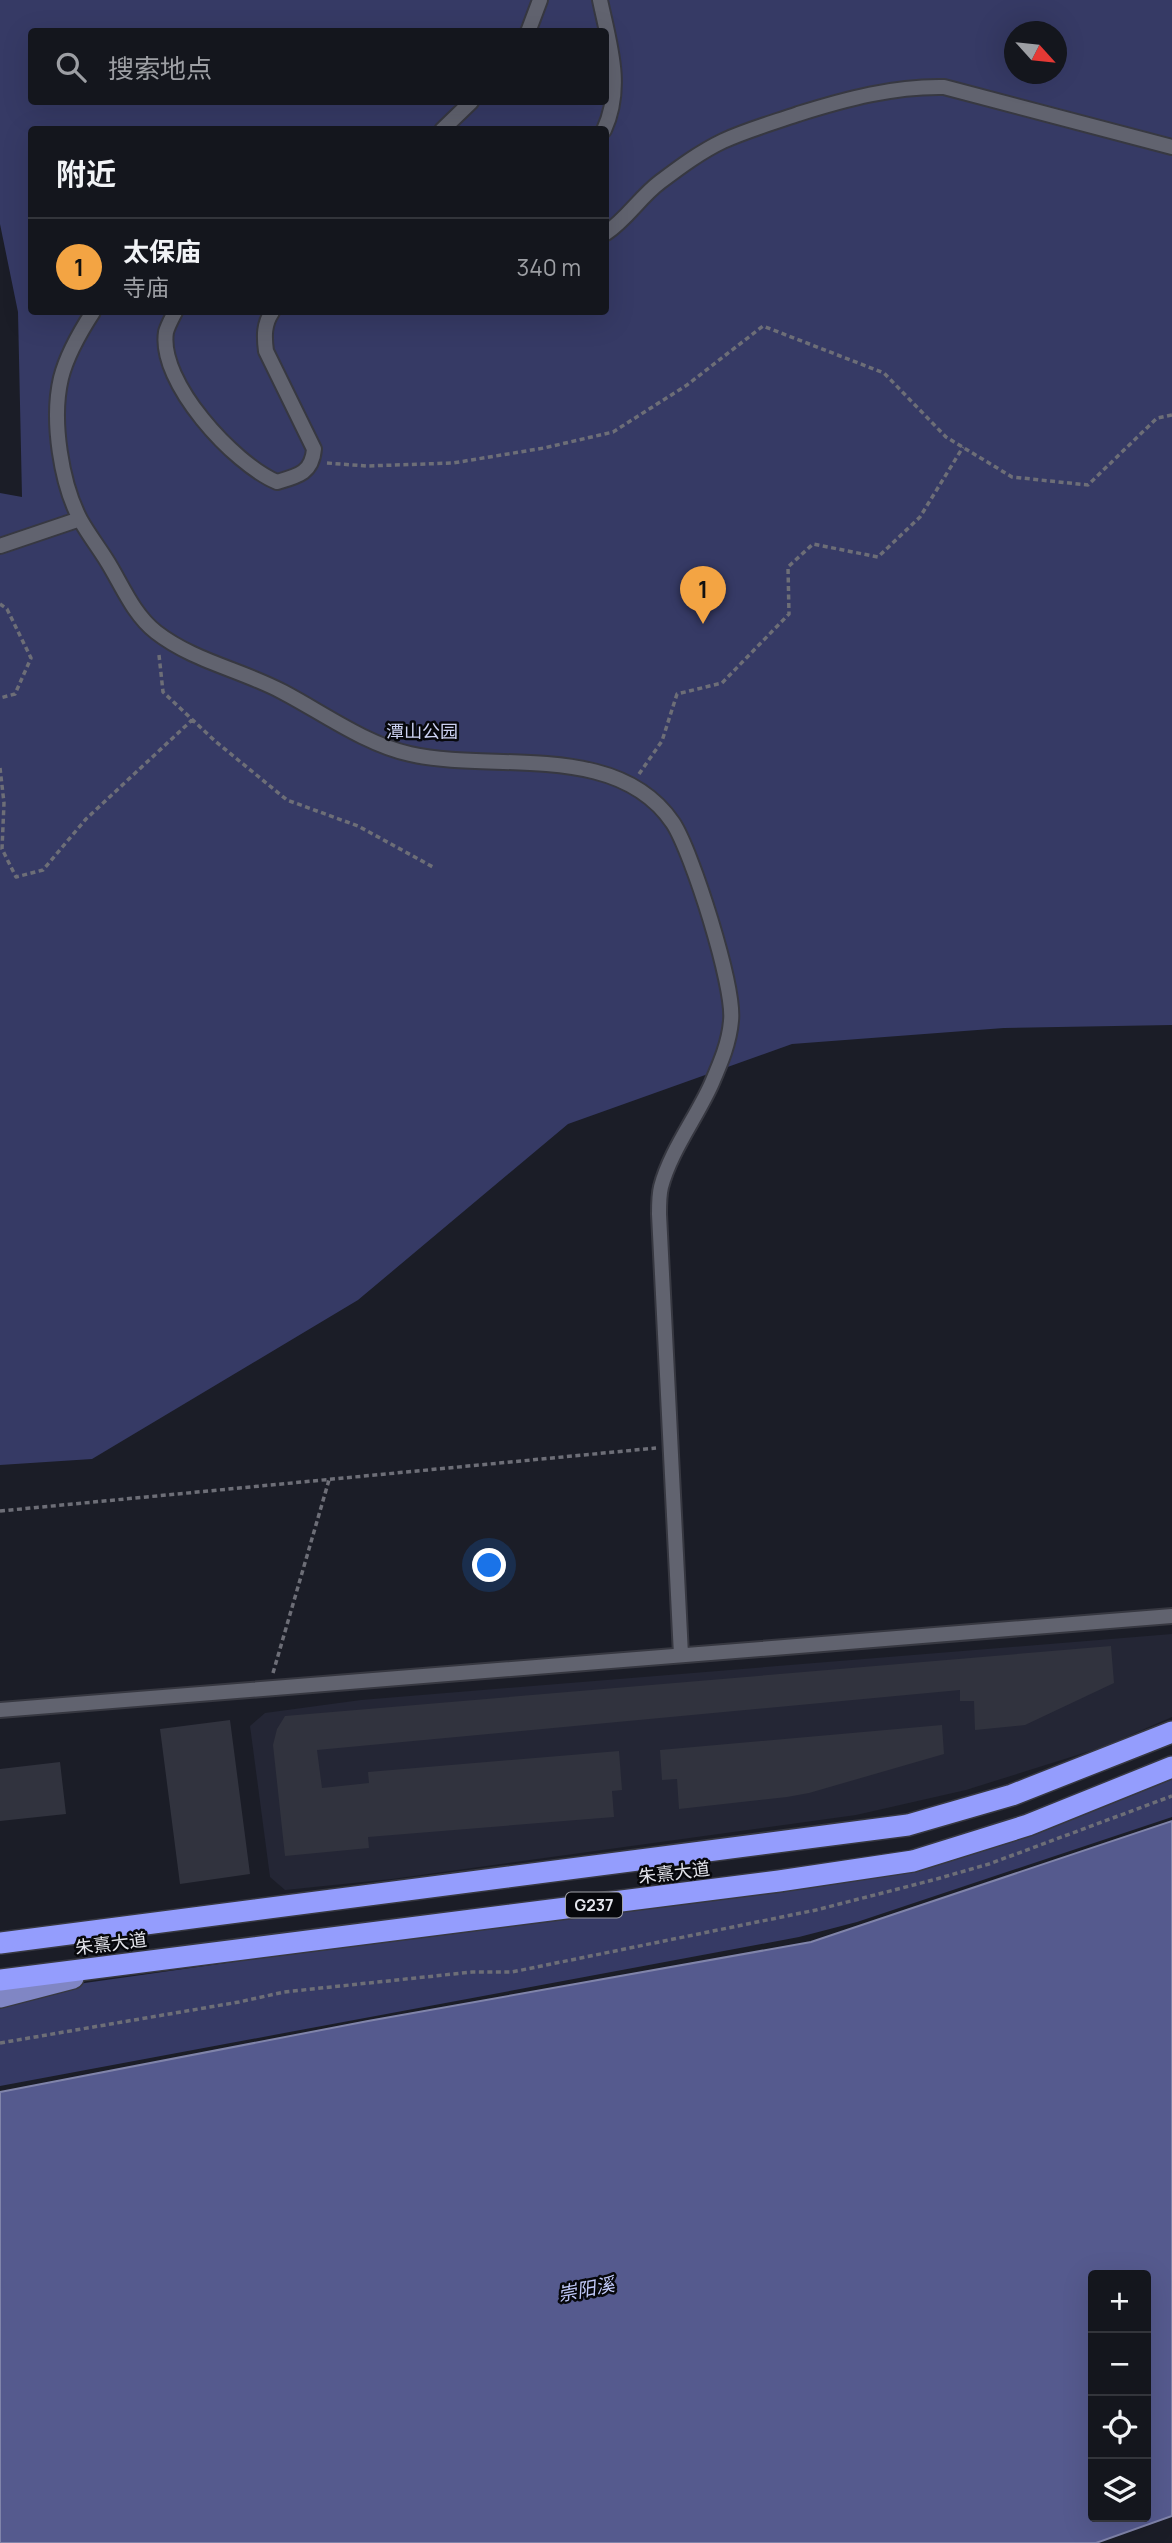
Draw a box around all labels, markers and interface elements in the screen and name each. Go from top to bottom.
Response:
north arrow [1004,21,1067,84]
search box [28,28,609,105]
icon: search [52,48,90,86]
text: 搜索地点 [108,50,212,86]
text: 附近 [56,153,116,194]
text: 太保庙 [123,233,201,269]
text: 1 [74,251,84,283]
text: 340 m [517,251,581,283]
text: 寺庙 [123,271,169,303]
pin: 1 [680,566,726,624]
park label: 潭山公园 [386,719,458,743]
your location [472,1548,506,1582]
street label: 朱熹大道 [637,1856,711,1888]
road number: G237 [566,1893,622,1918]
street label: 朱熹大道 [74,1927,148,1959]
water label: 崇阳溪 [556,2270,618,2307]
map controls [1088,2270,1151,2522]
button: + [1088,2270,1151,2333]
button: − [1088,2333,1151,2396]
button: locate [1088,2396,1151,2459]
button: layers [1088,2459,1151,2522]

